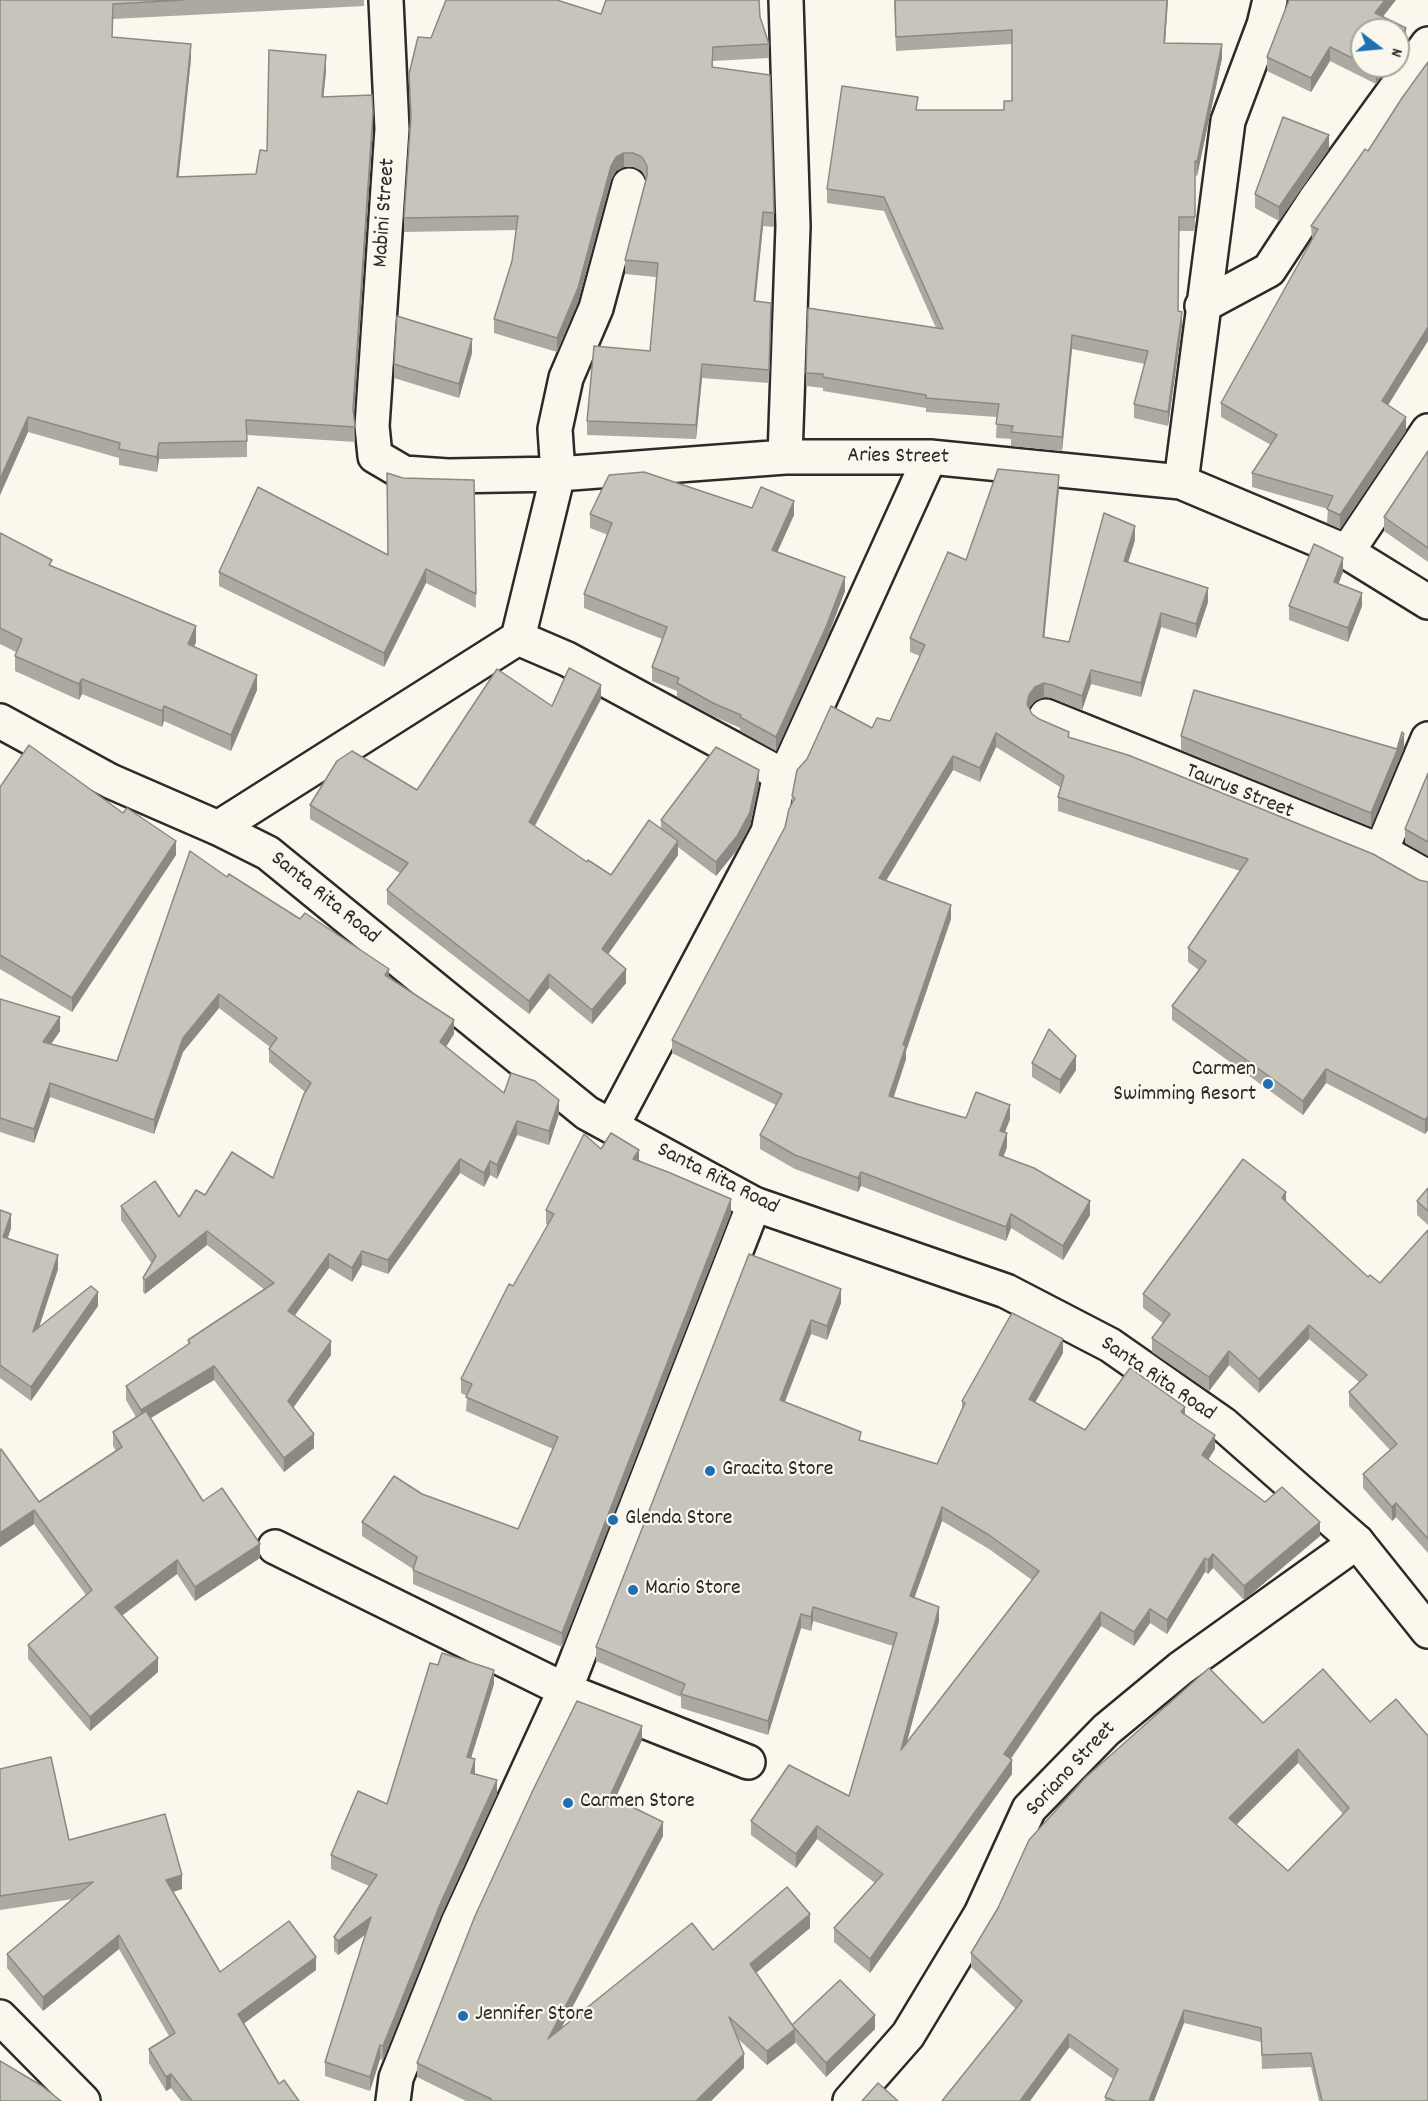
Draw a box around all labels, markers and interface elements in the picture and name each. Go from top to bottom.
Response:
north arrow [1350,18,1410,78]
text: N [1384,46,1408,60]
street label: Mabini Street [369,157,403,269]
street label: Aries Street [847,444,949,472]
street label: Taurus Street [1181,759,1297,827]
street label: Santa Rita Road [264,847,384,951]
place label: Carmen Swimming Resort [1113,1058,1256,1110]
marker: Carmen Swimming Resort [1261,1077,1275,1091]
street label: Santa Rita Road [652,1138,782,1222]
street label: Santa Rita Road [1094,1332,1220,1428]
place label: Gracita Store [722,1458,833,1484]
marker: Gracita Store [703,1464,717,1478]
place label: Glenda Store [625,1507,732,1533]
marker: Glenda Store [606,1513,620,1527]
place label: Mario Store [645,1577,741,1603]
marker: Mario Store [626,1583,640,1597]
street label: Soriano Street [1021,1717,1123,1823]
place label: Carmen Store [580,1790,695,1816]
marker: Carmen Store [561,1796,575,1810]
place label: Jennifer Store [475,2003,593,2029]
marker: Jennifer Store [456,2009,470,2023]

